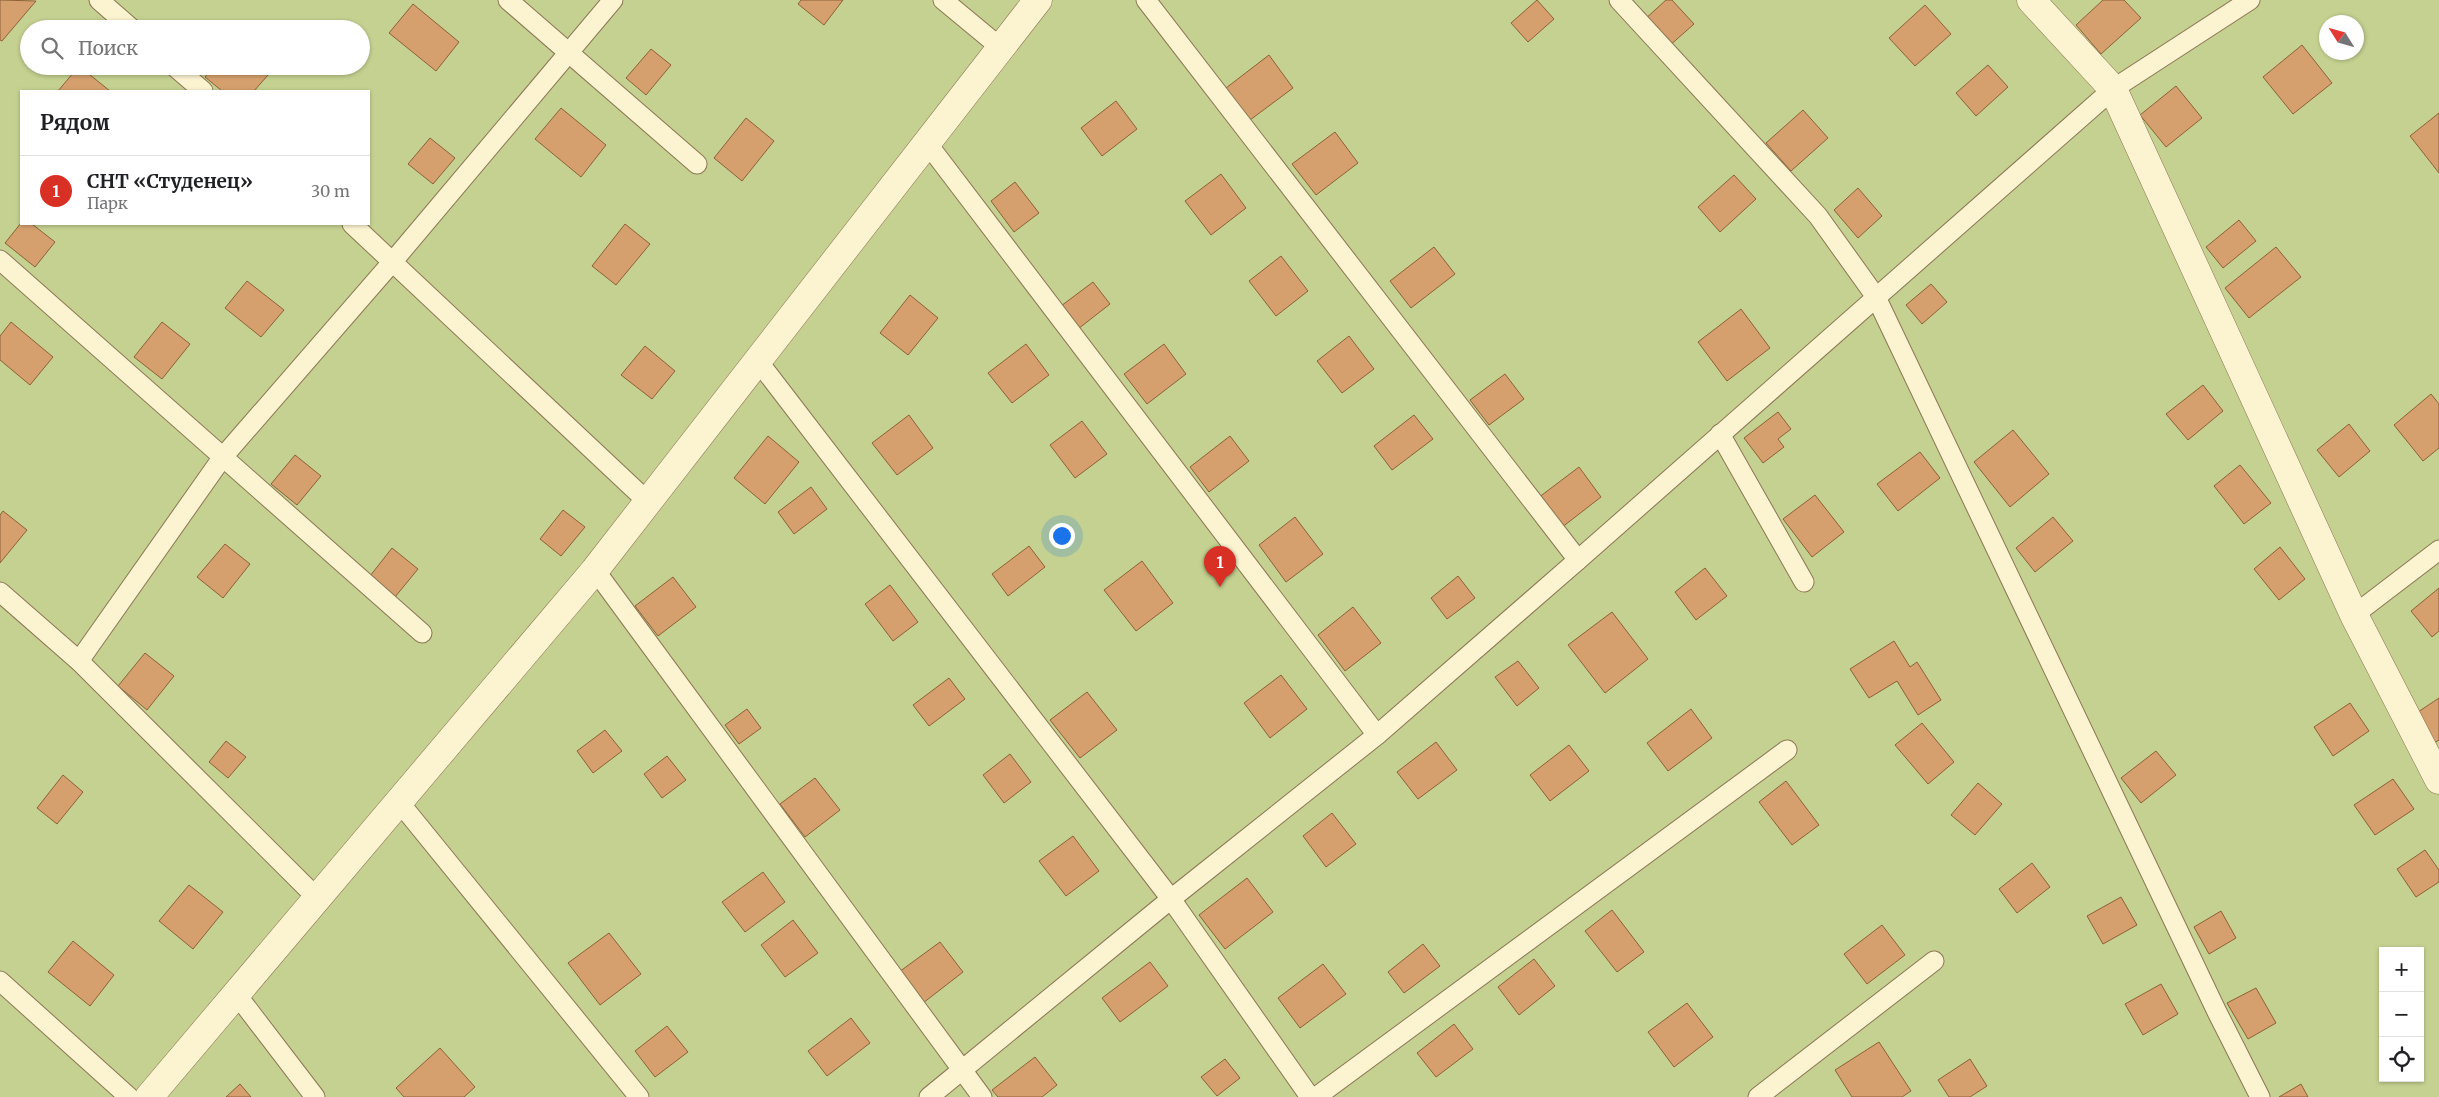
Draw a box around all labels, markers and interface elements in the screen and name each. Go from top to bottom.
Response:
north arrow [2319,15,2364,60]
search box [20,20,370,75]
icon: search [38,34,66,62]
text: Поиск [78,36,138,60]
text: Рядом [40,109,110,136]
text: СНТ «Студенец» [87,169,253,193]
text: 1 [52,181,60,201]
text: 30 m [311,181,350,201]
text: Парк [87,193,128,213]
your location [1049,523,1075,549]
pin: 1 [1204,546,1236,587]
map controls [2379,947,2424,1082]
button: + [2379,947,2424,992]
button: − [2379,992,2424,1037]
button: locate [2379,1037,2424,1082]

